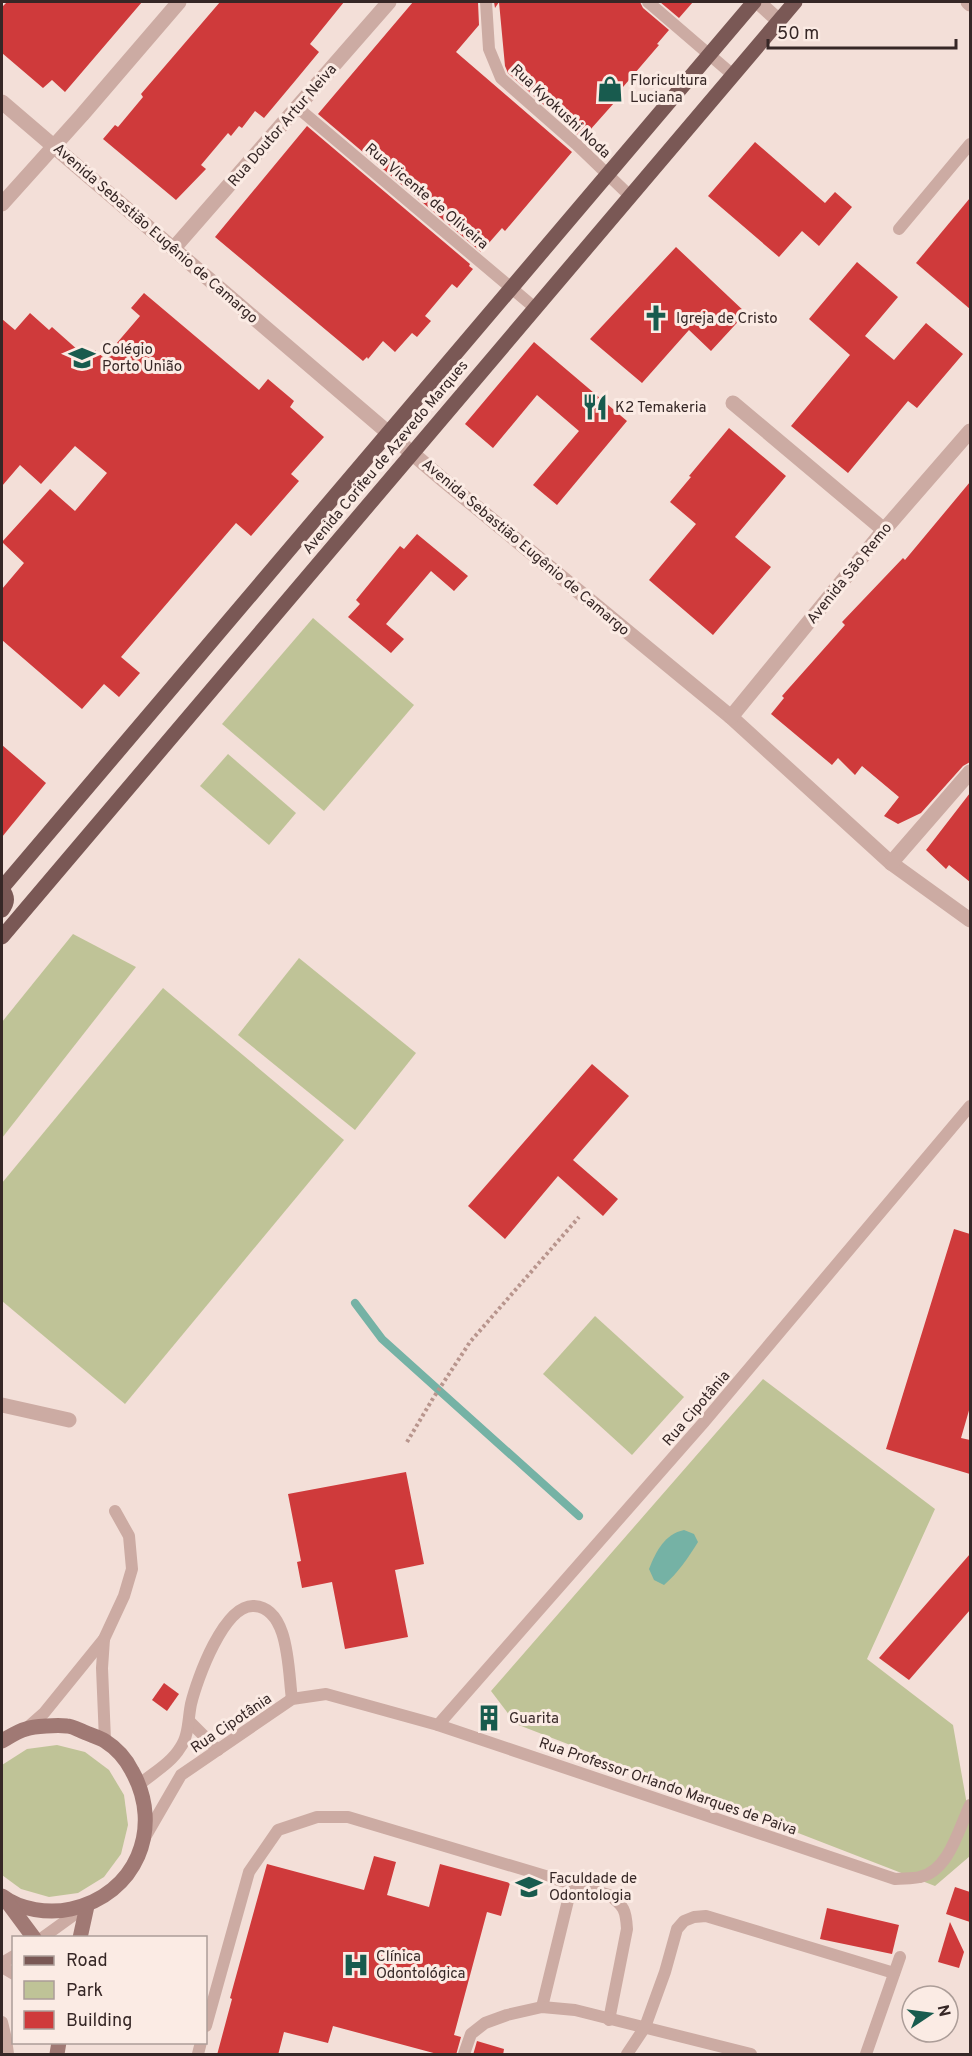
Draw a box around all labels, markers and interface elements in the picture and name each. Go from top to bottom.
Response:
scale bar [768,12,956,50]
text: 50 m [777,23,819,46]
street label: Rua Doutor Artur Neiva [225,61,342,191]
street label: Rua Kyokushi Noda [506,61,614,163]
place label: Floricultura Luciana [630,72,707,108]
shop icon: Floricultura Luciana [595,74,625,104]
street label: Avenida Sebastião Eugênio de Camargo [49,140,261,328]
street label: Rua Vicente de Oliveira [360,140,492,254]
church icon: Igreja de Cristo [641,303,671,333]
place label: Igreja de Cristo [676,310,778,329]
place label: Colégio Porto União [102,341,182,377]
school or university icon: Colégio Porto União [67,343,97,373]
street label: Avenida Corifeu de Azevedo Marques [299,357,473,559]
restaurant icon: K2 Temakeria [580,392,610,422]
place label: K2 Temakeria [615,399,706,418]
street label: Avenida Sebastião Eugênio de Camargo [417,456,633,641]
street label: Avenida São Remo [803,519,897,629]
street label: Rua Cipotânia [659,1367,735,1451]
street label: Rua Cipotânia [188,1690,276,1758]
building icon: Guarita [474,1703,504,1733]
place label: Guarita [509,1710,559,1729]
street label: Rua Professor Orlando Marques de Paiva [536,1734,799,1841]
place label: Faculdade de Odontologia [549,1870,637,1906]
school or university icon: Faculdade de Odontologia [514,1872,544,1902]
legend [12,1936,207,2044]
place label: Clínica Odontológica [376,1948,465,1984]
text: Road [66,1950,108,1973]
hospital icon: Clínica Odontológica [341,1950,371,1980]
text: Park [66,1980,103,2003]
north arrow [900,1984,960,2044]
text: N [932,2003,954,2019]
text: Building [66,2010,132,2033]

